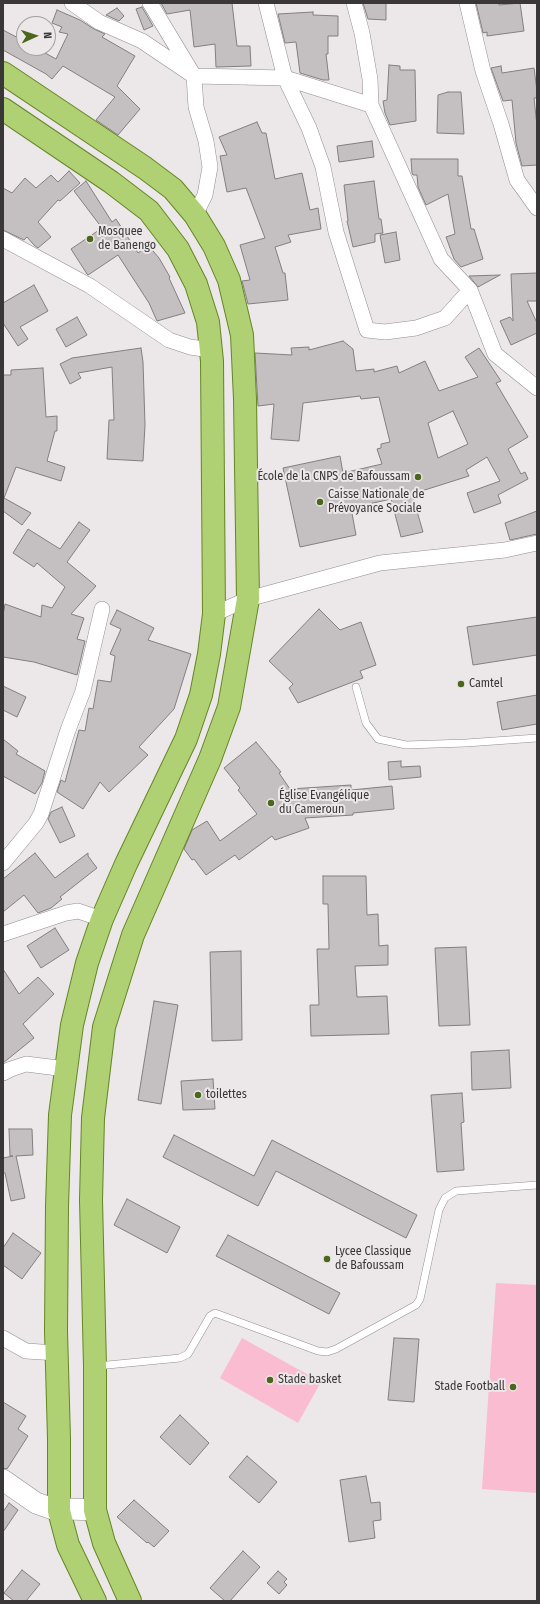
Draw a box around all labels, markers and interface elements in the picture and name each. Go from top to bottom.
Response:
north arrow [16,16,56,56]
text: N [41,32,54,39]
place label: Mosquee de Banengo [98,225,156,253]
marker: Mosquee de Banengo [85,234,95,244]
place label: École de la CNPS de Bafoussam [257,470,410,484]
marker: École de la CNPS de Bafoussam [413,472,423,482]
place label: Caisse Nationale de Prévoyance Sociale [328,488,424,516]
marker: Caisse Nationale de Prévoyance Sociale [315,497,325,507]
place label: Camtel [469,677,503,691]
marker: Camtel [456,679,466,689]
place label: Église Evangélique du Cameroun [279,789,369,817]
marker: Église Evangélique du Cameroun [266,798,276,808]
place label: toilettes [206,1088,247,1102]
marker: toilettes [193,1090,203,1100]
place label: Lycee Classique de Bafoussam [335,1245,411,1273]
marker: Lycee Classique de Bafoussam [322,1254,332,1264]
place label: Stade basket [278,1373,341,1387]
marker: Stade basket [265,1375,275,1385]
place label: Stade Football [434,1380,505,1394]
marker: Stade Football [508,1382,518,1392]

